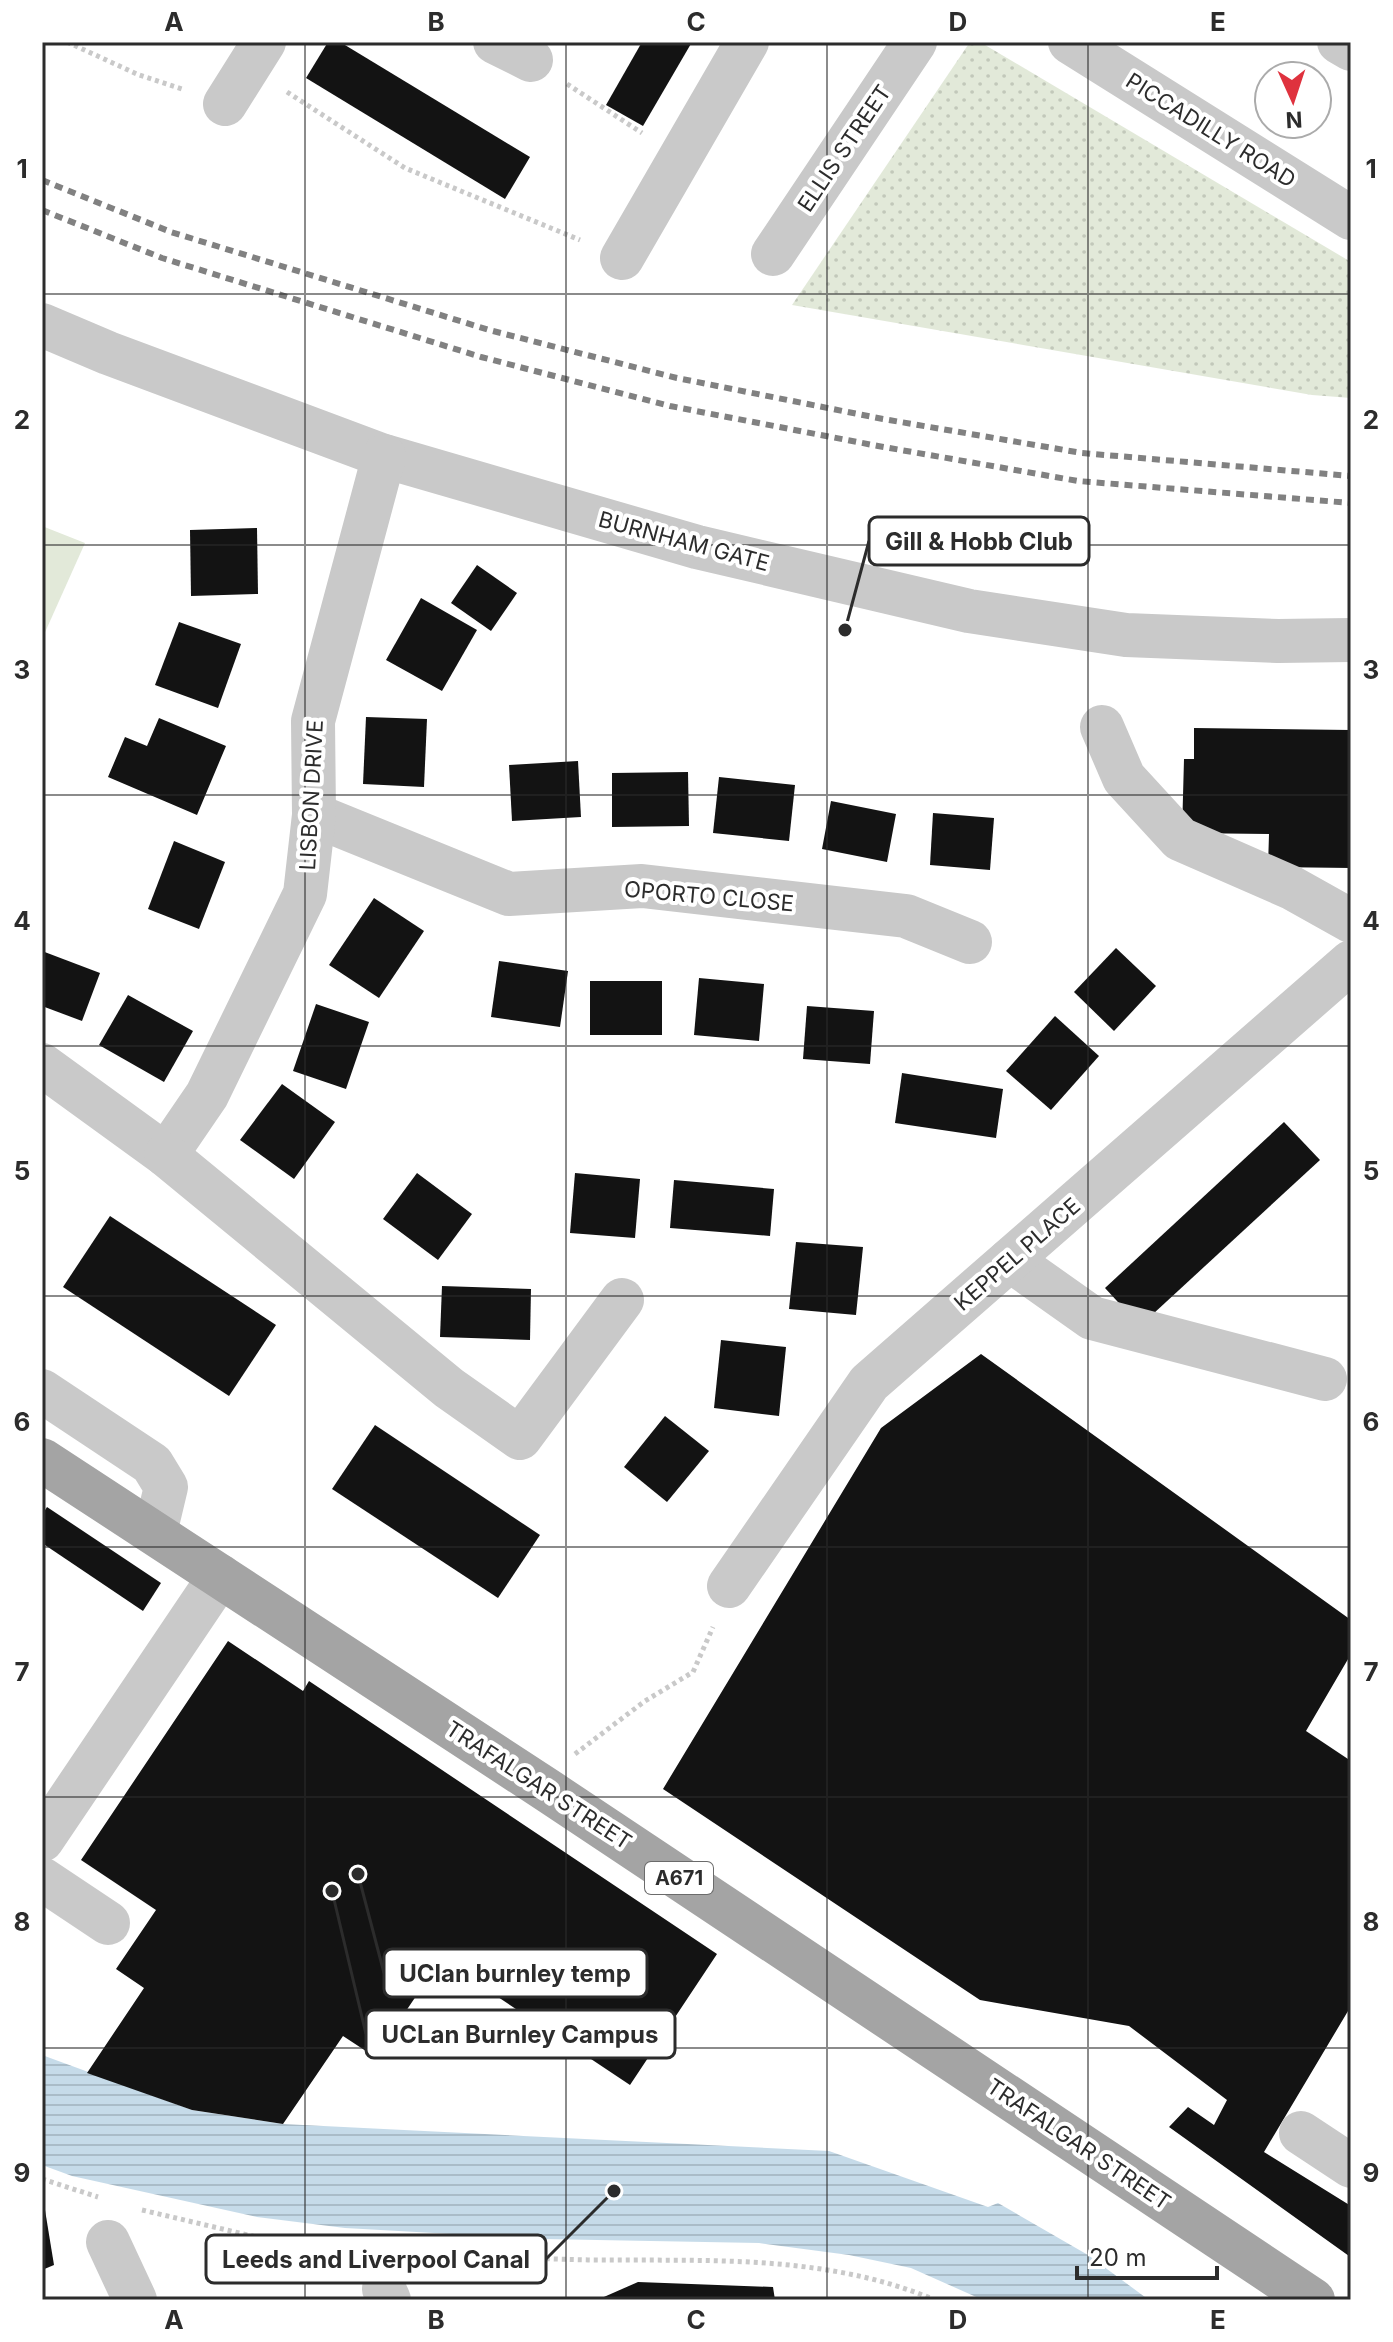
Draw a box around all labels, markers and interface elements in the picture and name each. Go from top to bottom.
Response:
text: A [164,6,184,37]
text: B [427,6,445,37]
text: C [686,6,706,37]
text: D [949,6,967,37]
text: E [1210,6,1226,37]
north arrow [1253,60,1333,140]
street label: PICCADILLY ROAD [1121,67,1301,193]
street label: ELLIS STREET [792,80,896,216]
text: N [1285,107,1303,133]
text: 1 [16,153,28,184]
text: 1 [1365,153,1377,184]
text: 2 [14,404,30,435]
text: 2 [1363,404,1379,435]
street label: BURNHAM GATE [596,506,772,576]
callout: Gill & Hobb Club [869,517,1089,565]
text: Gill & Hobb Club [885,527,1073,556]
text: 3 [14,654,30,685]
text: 3 [1363,654,1379,685]
street label: LISBON DRIVE [294,719,328,871]
street label: OPORTO CLOSE [623,876,795,916]
text: 4 [13,905,31,936]
text: 4 [1362,905,1380,936]
text: 5 [14,1155,30,1186]
text: 5 [1363,1155,1379,1186]
street label: KEPPEL PLACE [949,1192,1085,1316]
text: 6 [14,1406,30,1437]
text: 6 [1363,1406,1379,1437]
text: 7 [14,1656,30,1687]
text: 7 [1363,1656,1379,1687]
street label: TRAFALGAR STREET [441,1715,637,1855]
road number: A671 [645,1862,713,1894]
text: 8 [14,1906,30,1937]
text: 8 [1363,1906,1379,1937]
callout: UClan burnley temp [384,1949,647,1997]
text: UClan burnley temp [399,1959,631,1988]
callout: UCLan Burnley Campus [366,2010,675,2058]
text: UCLan Burnley Campus [382,2020,658,2049]
street label: TRAFALGAR STREET [982,2073,1176,2215]
text: 9 [14,2157,30,2188]
text: 9 [1363,2157,1379,2188]
scale bar [1077,2230,1217,2280]
callout: Leeds and Liverpool Canal [206,2235,546,2283]
text: 20 m [1089,2243,1147,2272]
text: Leeds and Liverpool Canal [222,2245,530,2274]
text: A [164,2304,184,2335]
text: B [427,2304,445,2335]
text: C [686,2304,706,2335]
text: D [949,2304,967,2335]
text: E [1210,2304,1226,2335]

